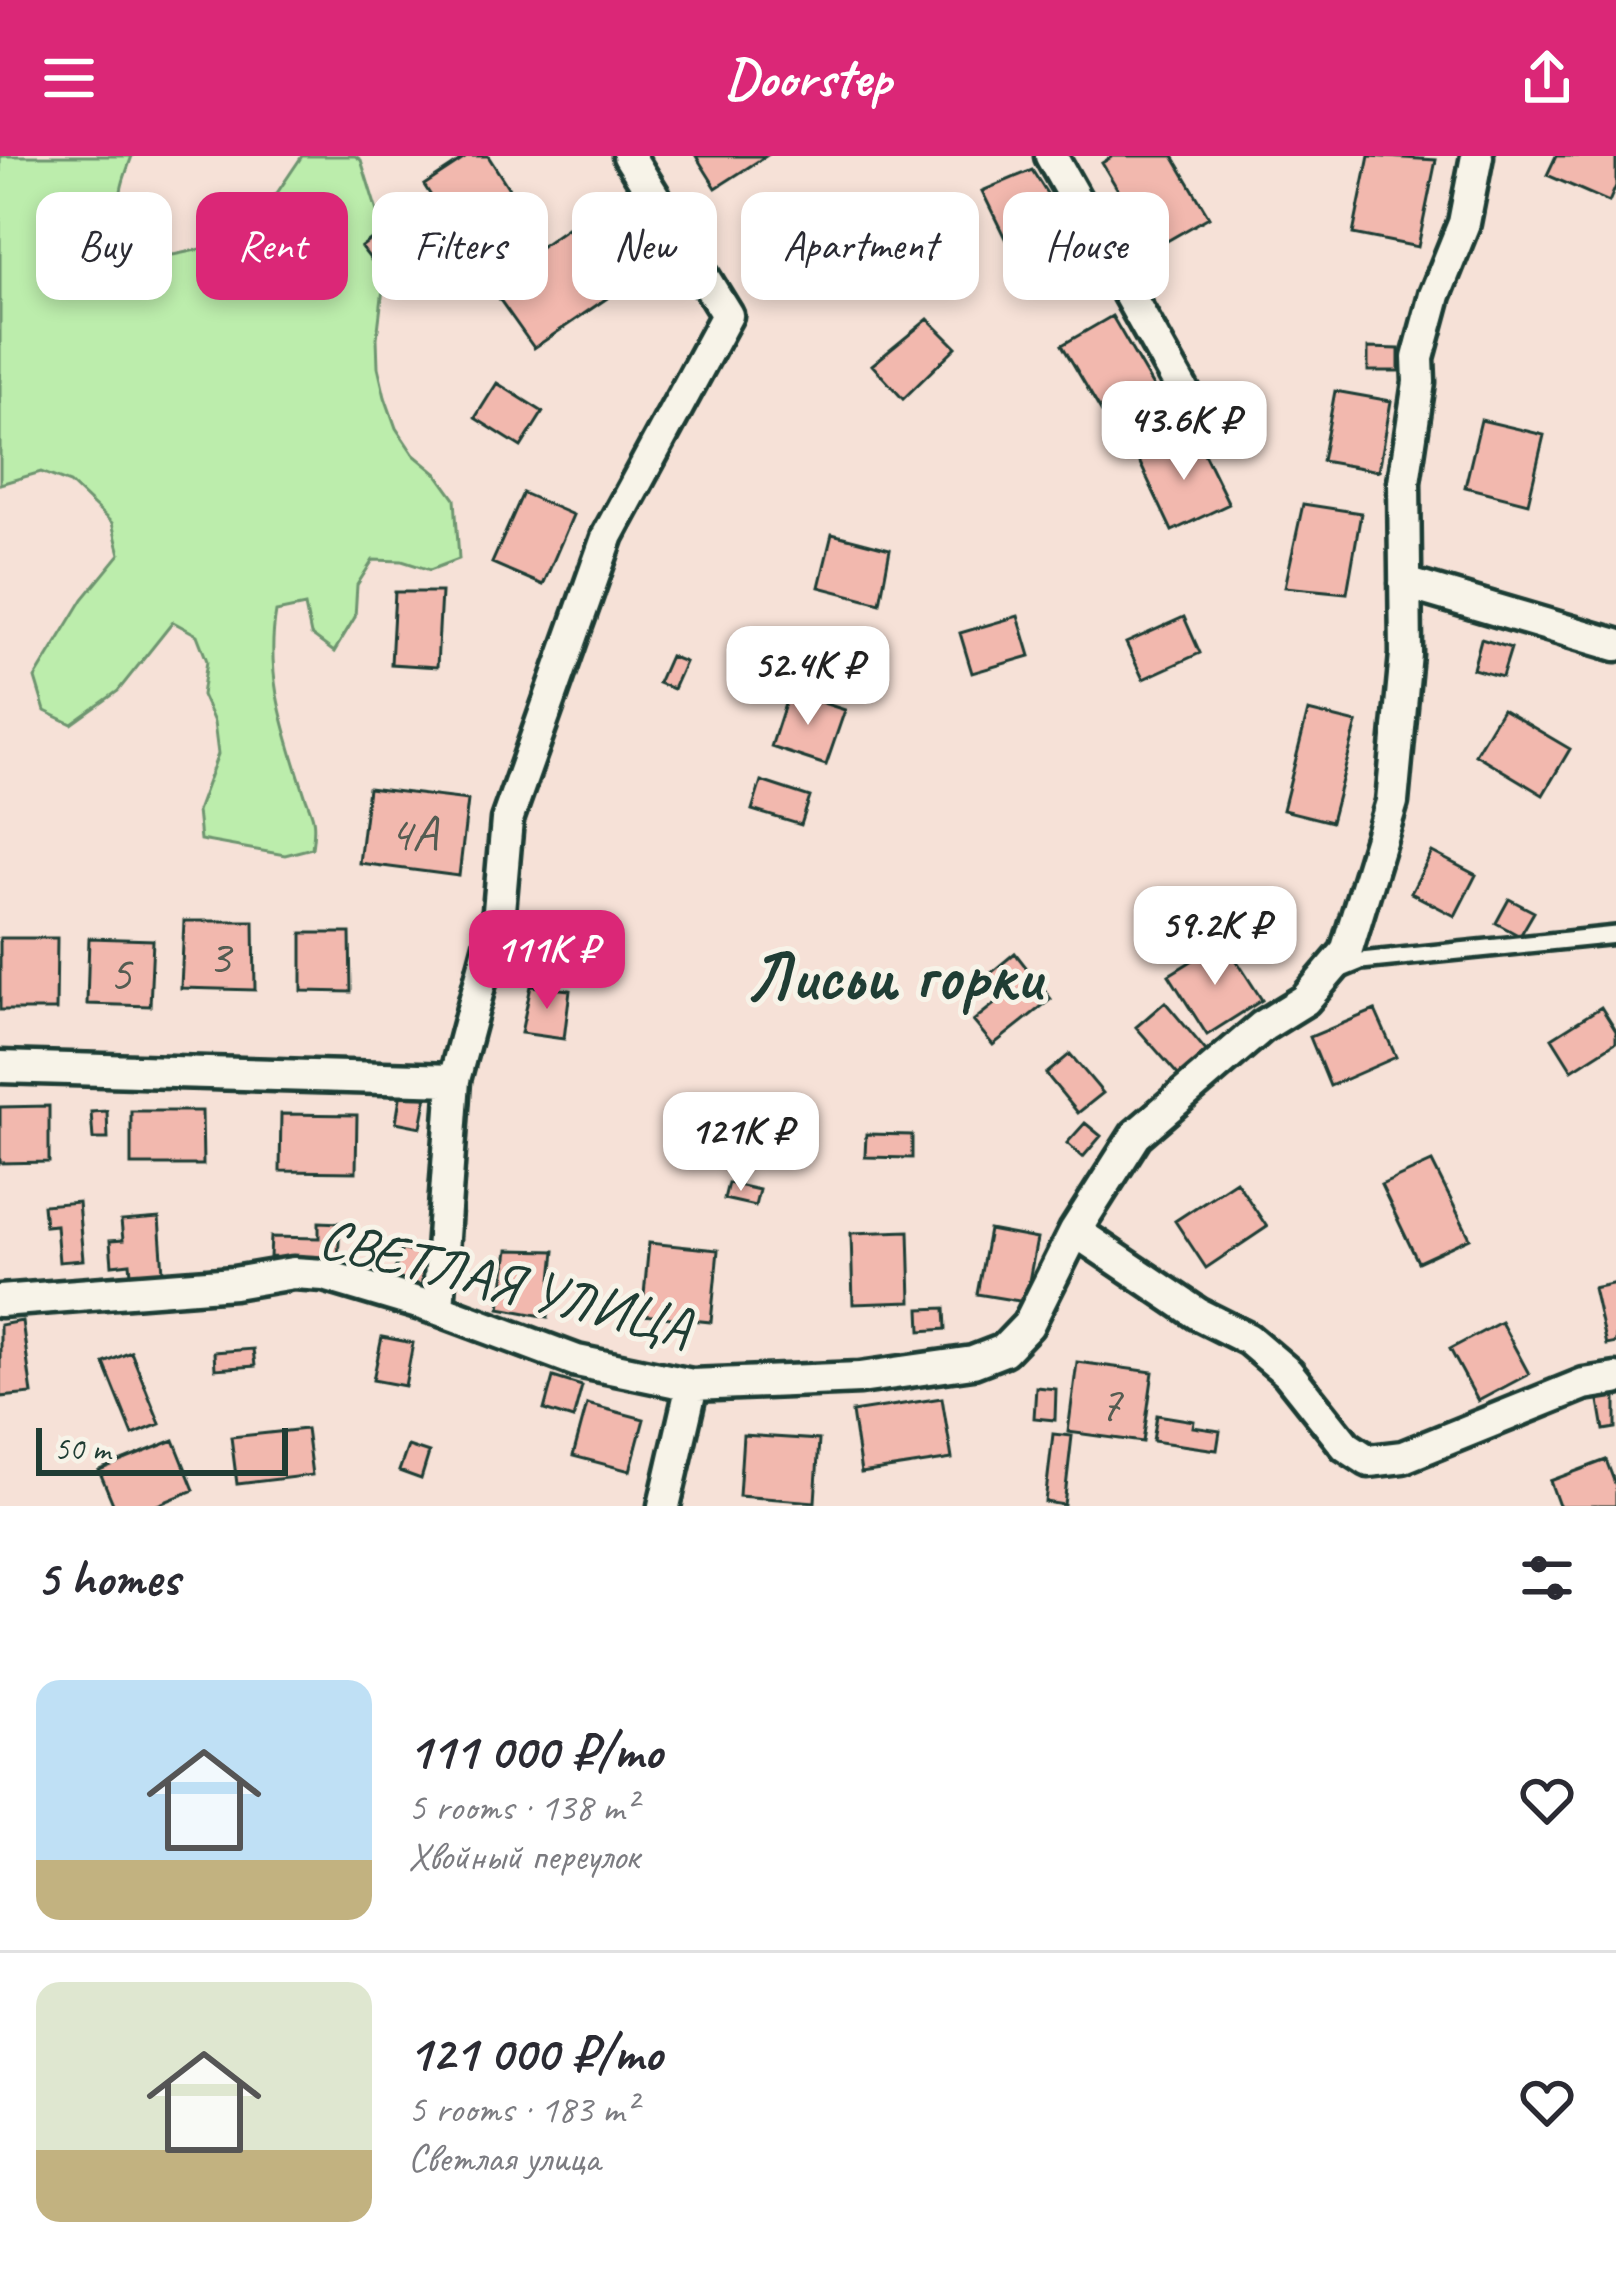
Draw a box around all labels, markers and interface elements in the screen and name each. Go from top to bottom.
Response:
text: Doorstep [725,44,891,112]
icon: menu [36,45,102,111]
icon: share [1514,45,1580,111]
chip: Buy [36,192,172,300]
chip: Rent [196,192,348,300]
chip: Filters [372,192,548,300]
chip: New [572,192,717,300]
chip: Apartment [741,192,979,300]
chip: House [1003,192,1169,300]
pin: 43.6K ₽ [1073,381,1295,483]
text: 43.6K ₽ [1129,395,1239,444]
pin: 52.4K ₽ [697,626,919,728]
text: 52.4K ₽ [753,640,863,689]
house number: 4А [389,801,440,865]
pin: 59.2K ₽ [1104,886,1326,988]
text: 59.2K ₽ [1161,900,1269,949]
pin: 111K ₽ [449,910,645,1012]
house number: 3 [208,924,234,988]
text: 111K ₽ [496,924,598,973]
district label: Лисьи горки [745,933,1045,1020]
house number: 5 [109,941,134,1005]
pin: 121K ₽ [643,1092,839,1194]
text: 121K ₽ [690,1106,792,1155]
street label: СВЕТЛАЯ УЛИЦА [312,1201,700,1363]
house number: 7 [1099,1371,1125,1435]
scale bar [36,1422,288,1475]
text: 50 m [54,1428,110,1470]
icon: filters [1514,1545,1580,1611]
text: 5 homes [36,1546,179,1610]
text: 111 000 ₽/mo [408,1719,662,1783]
icon: home [132,1728,276,1872]
icon: heart [1514,1767,1580,1833]
text: 5 rooms · 138 m² [408,1783,636,1832]
text: Хвойный переулок [408,1832,639,1881]
text: 121 000 ₽/mo [408,2021,662,2085]
icon: home [132,2030,276,2174]
icon: heart [1514,2069,1580,2135]
text: 5 rooms · 183 m² [408,2085,636,2134]
text: Светлая улица [408,2134,600,2183]

